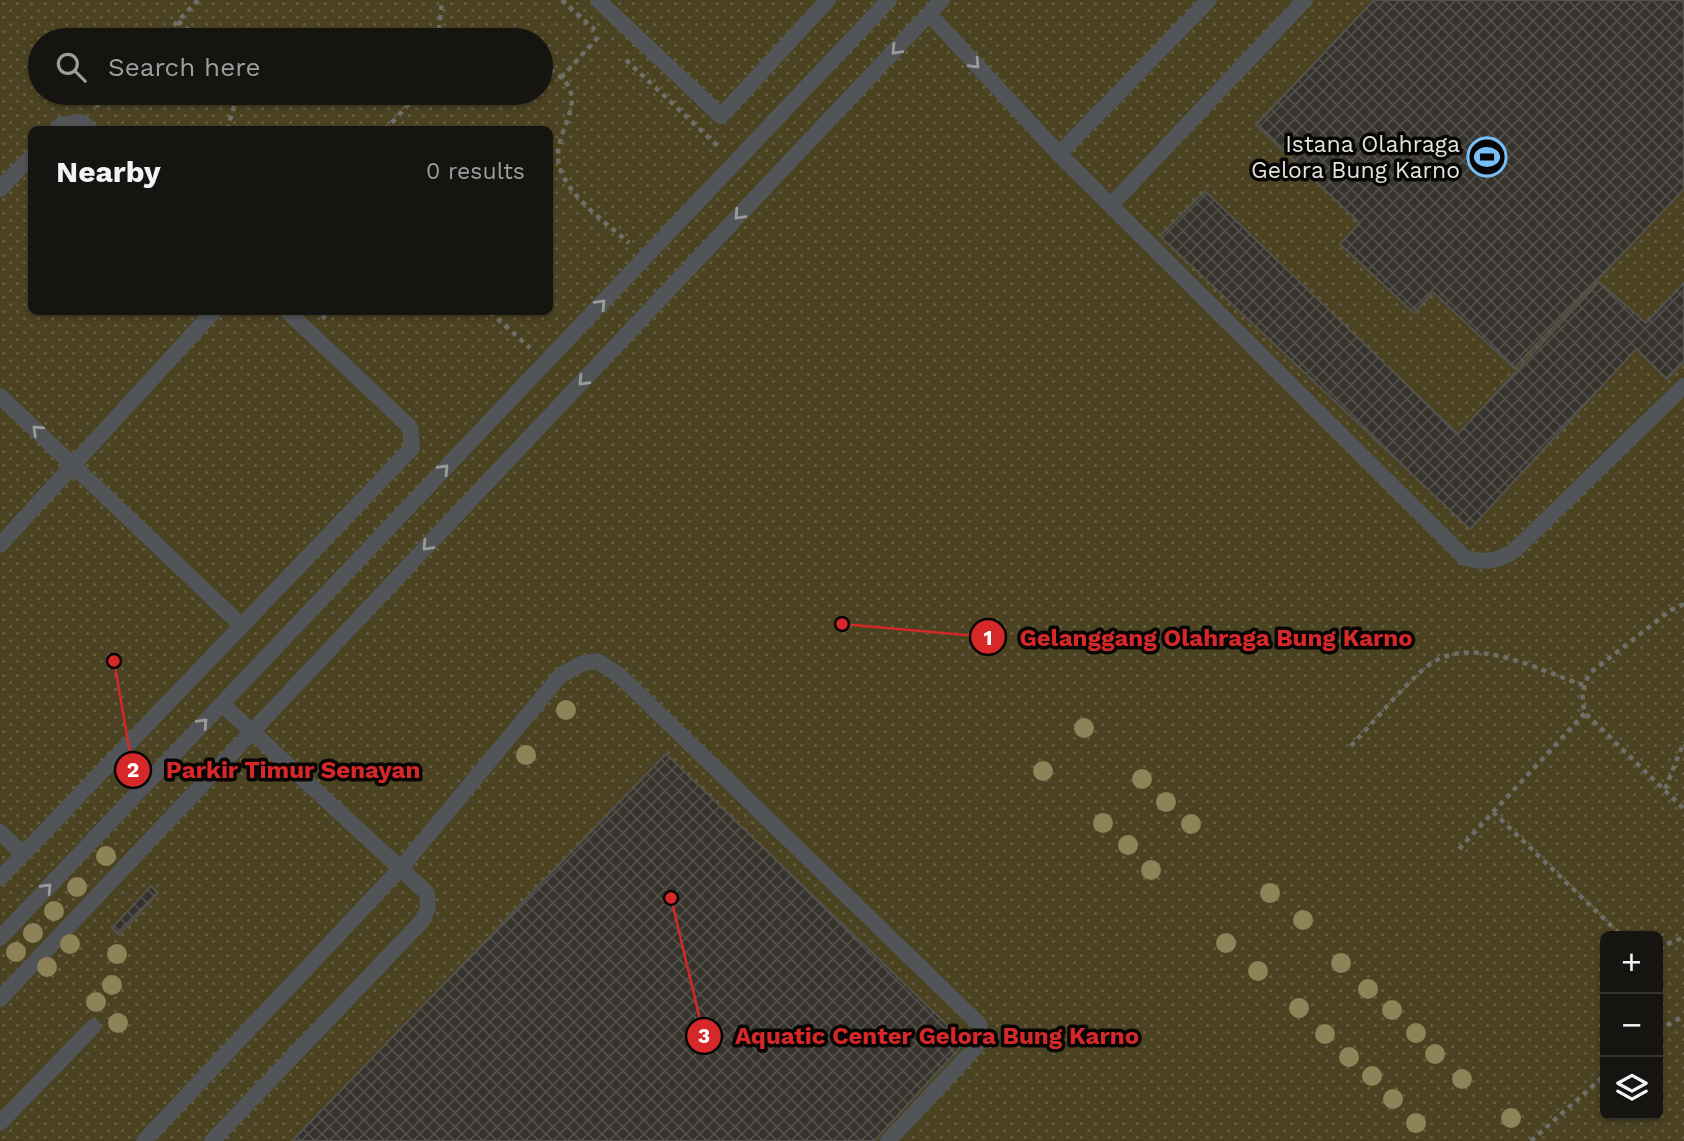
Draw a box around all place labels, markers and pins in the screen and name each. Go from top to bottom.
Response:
place label: Istana Olahraga Gelora Bung Karno [1251,131,1460,184]
sports icon: Istana Olahraga Gelora Bung Karno [1466,136,1508,178]
callout: Gelanggang Olahraga Bung Karno [971,615,1427,660]
callout: Parkir Timur Senayan [116,747,435,792]
callout: Aquatic Center Gelora Bung Karno [686,1013,1154,1058]

